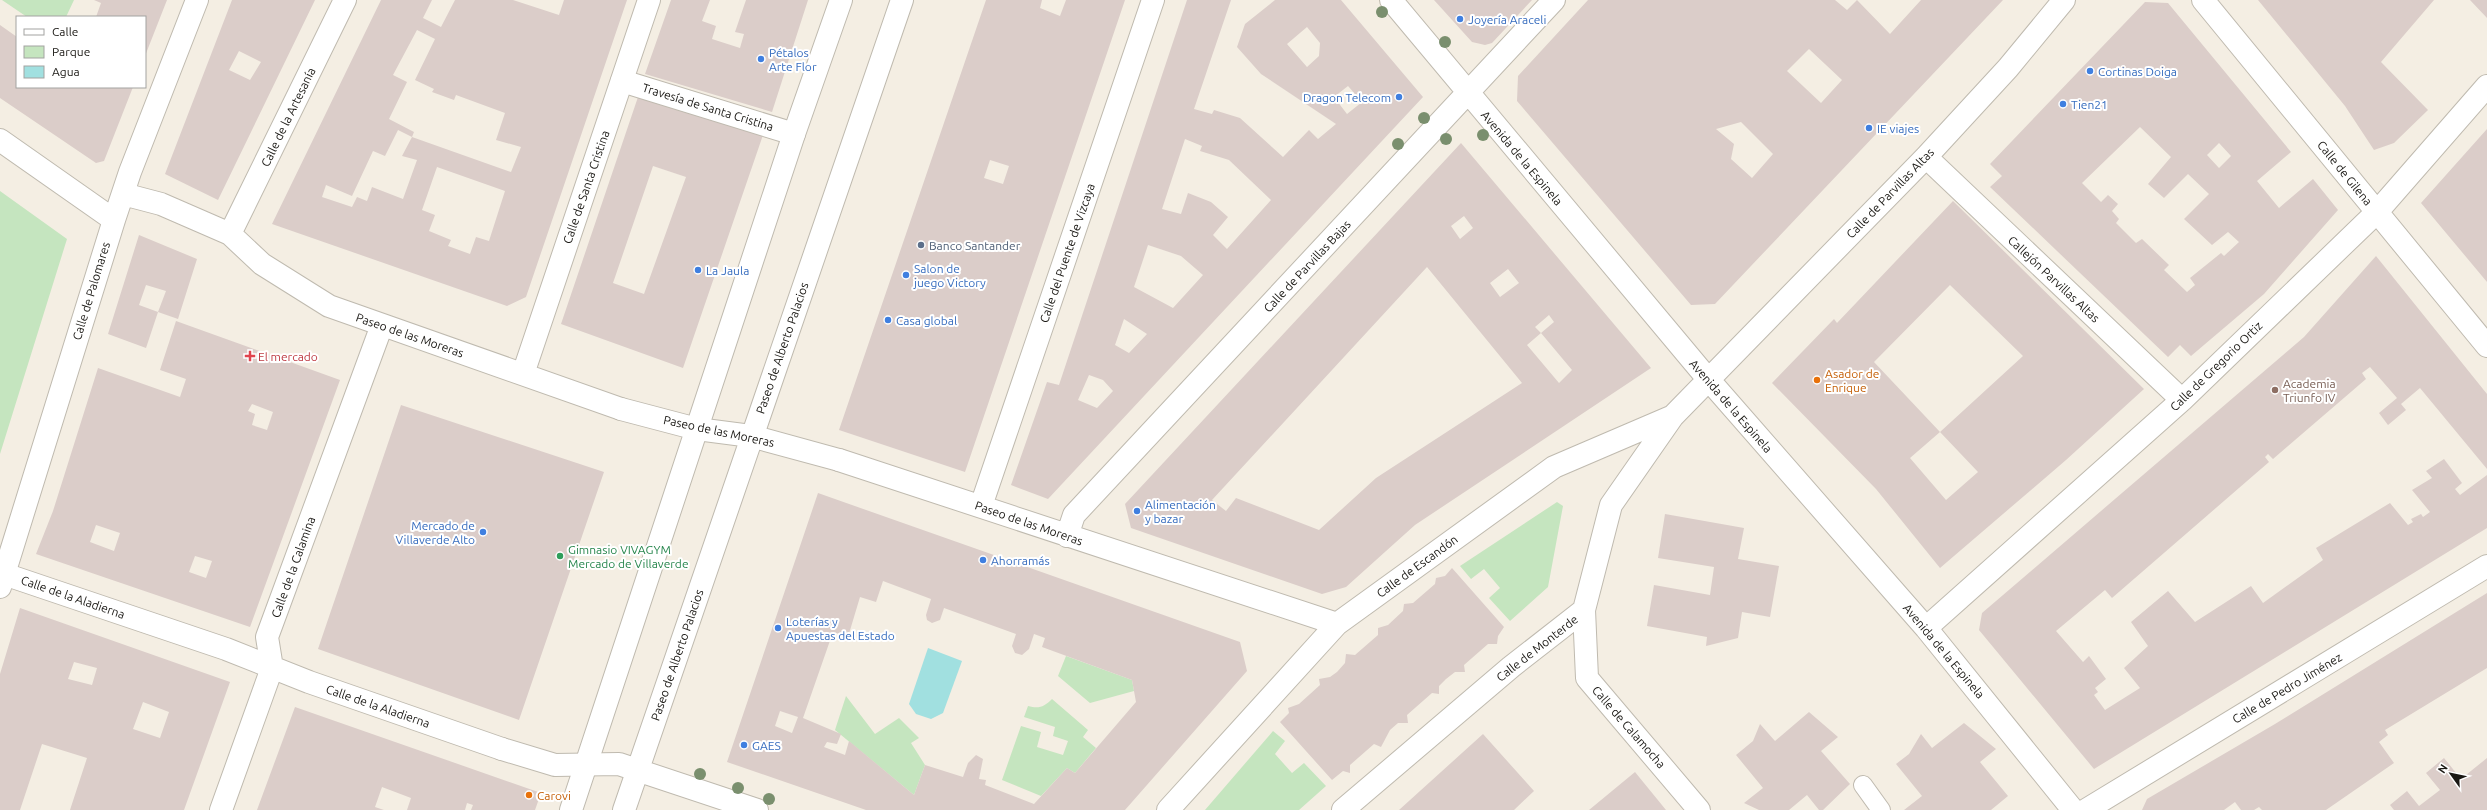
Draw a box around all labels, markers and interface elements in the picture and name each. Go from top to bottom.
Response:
place label: Joyería Araceli [1468,13,1546,26]
marker: Joyería Araceli [1455,14,1465,24]
legend [16,16,146,88]
text: Calle [52,25,78,38]
text: Parque [52,45,90,58]
place label: Pétalos Arte Flor [769,46,817,73]
marker: Pétalos Arte Flor [756,54,766,64]
text: Agua [52,65,80,78]
street label: Calle de la Artesanía [258,65,318,169]
place label: Cortinas Doiga [2098,65,2177,78]
marker: Cortinas Doiga [2085,66,2095,76]
street label: Travesía de Santa Cristina [641,81,775,133]
place label: Dragon Telecom [1303,91,1391,104]
marker: Dragon Telecom [1394,92,1404,102]
place label: Tien21 [2071,98,2108,111]
marker: Tien21 [2058,99,2068,109]
street label: Avenida de la Espinela [1479,108,1565,208]
place label: IE viajes [1877,122,1919,135]
marker: IE viajes [1864,123,1874,133]
street label: Calle de Santa Cristina [560,129,612,245]
street label: Calle de Gilena [2315,138,2375,208]
street label: Calle de Parvillas Altas [1844,145,1936,241]
street label: Calle del Puente de Vizcaya [1037,182,1097,324]
street label: Calle de Parvillas Bajas [1261,217,1353,315]
street label: Callejón Parvillas Altas [2006,233,2102,325]
place label: Banco Santander [929,239,1021,252]
street label: Calle de Palomares [70,240,112,342]
marker: Banco Santander [916,240,926,250]
place label: Salon de juego Victory [913,262,986,289]
place label: La Jaula [706,264,749,277]
marker: La Jaula [693,265,703,275]
marker: Salon de juego Victory [901,270,911,280]
street label: Paseo de Alberto Palacios [753,281,811,415]
street label: Paseo de las Moreras [354,310,466,360]
place label: Casa global [896,314,957,327]
marker: Casa global [883,315,893,325]
street label: Calle de Gregorio Ortiz [2167,318,2265,413]
place label: El mercado [258,350,318,363]
marker: El mercado [245,351,255,361]
street label: Avenida de la Espinela [1687,357,1775,455]
place label: Asador de Enrique [1825,367,1879,394]
marker: Asador de Enrique [1812,375,1822,385]
place label: Academia Triunfo IV [2283,377,2336,404]
marker: Academia Triunfo IV [2270,385,2280,395]
street label: Paseo de las Moreras [662,413,776,449]
street label: Paseo de las Moreras [973,498,1085,548]
place label: Alimentación y bazar [1145,498,1216,525]
marker: Alimentación y bazar [1132,506,1142,516]
street label: Calle de la Calamina [269,515,317,619]
place label: Mercado de Villaverde Alto [396,519,475,546]
marker: Mercado de Villaverde Alto [478,527,488,537]
street label: Calle de Escandón [1374,532,1460,600]
place label: Gimnasio VIVAGYM Mercado de Villaverde [568,543,689,570]
marker: Gimnasio VIVAGYM Mercado de Villaverde [555,551,565,561]
place label: Ahorramás [991,554,1050,567]
marker: Ahorramás [978,555,988,565]
street label: Calle de la Aladierna [19,573,127,621]
street label: Paseo de Alberto Palacios [648,588,706,722]
street label: Avenida de la Espinela [1901,601,1987,701]
street label: Calle de Monterde [1494,612,1580,684]
place label: Loterías y Apuestas del Estado [786,615,895,642]
marker: Loterías y Apuestas del Estado [773,623,783,633]
street label: Calle de Pedro Jiménez [2230,650,2344,726]
street label: Calle de la Aladierna [324,682,432,730]
street label: Calle de Calamocha [1590,683,1668,771]
place label: GAES [752,739,781,752]
marker: GAES [739,740,749,750]
north arrow [2431,754,2471,794]
text: N [2435,762,2450,775]
place label: Carovi [537,789,571,802]
marker: Carovi [524,790,534,800]

